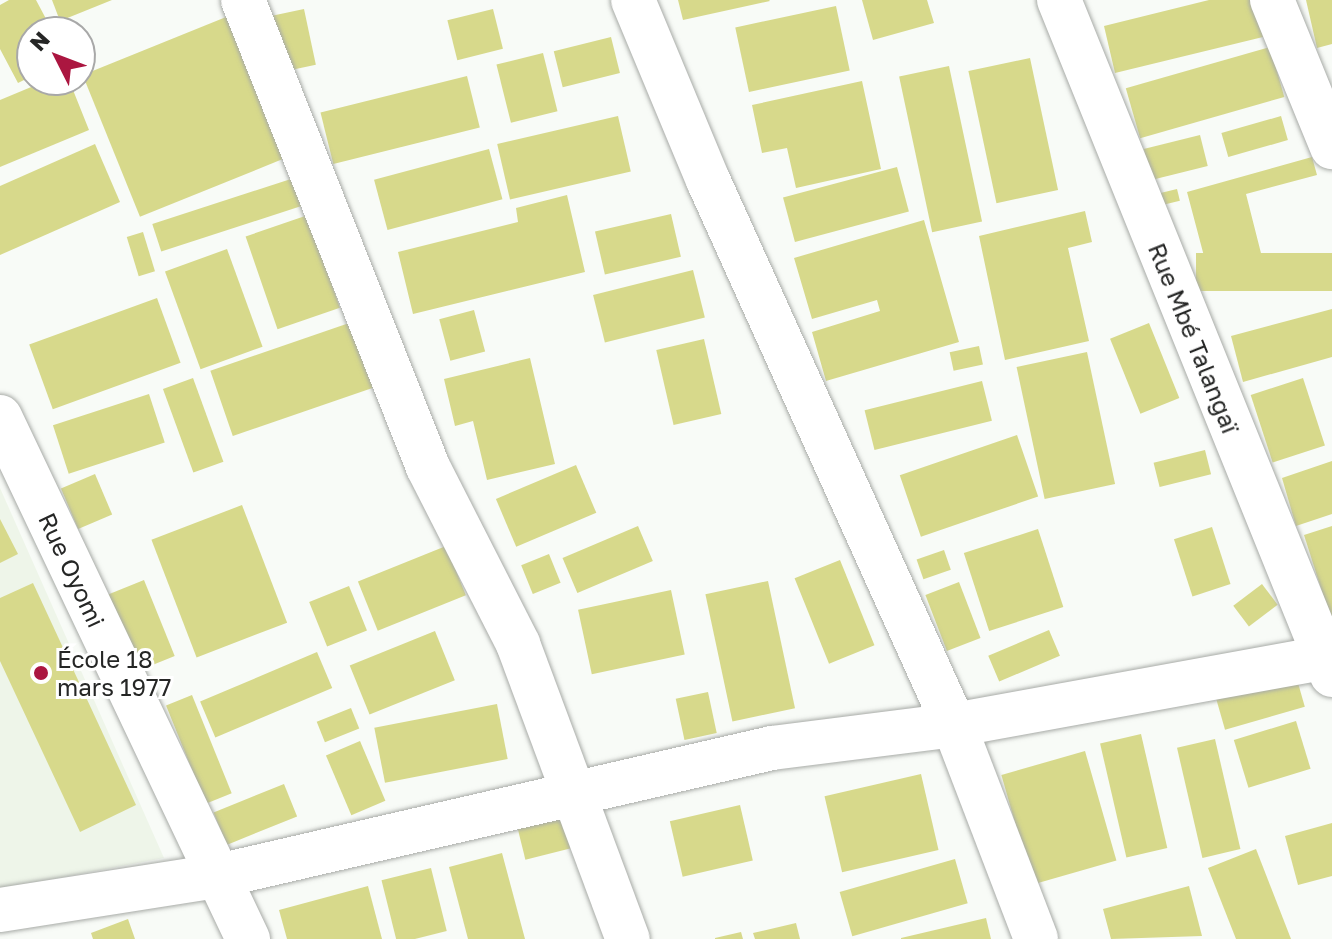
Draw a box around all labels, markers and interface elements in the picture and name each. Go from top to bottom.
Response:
north arrow [16,16,96,96]
text: N [24,26,55,56]
street label: Rue Mbé Talangaï [1143,239,1245,437]
street label: Rue Oyomi [33,508,111,632]
place label: École 18 mars 1977 [57,645,171,701]
marker: École 18 mars 1977 [32,664,50,682]

